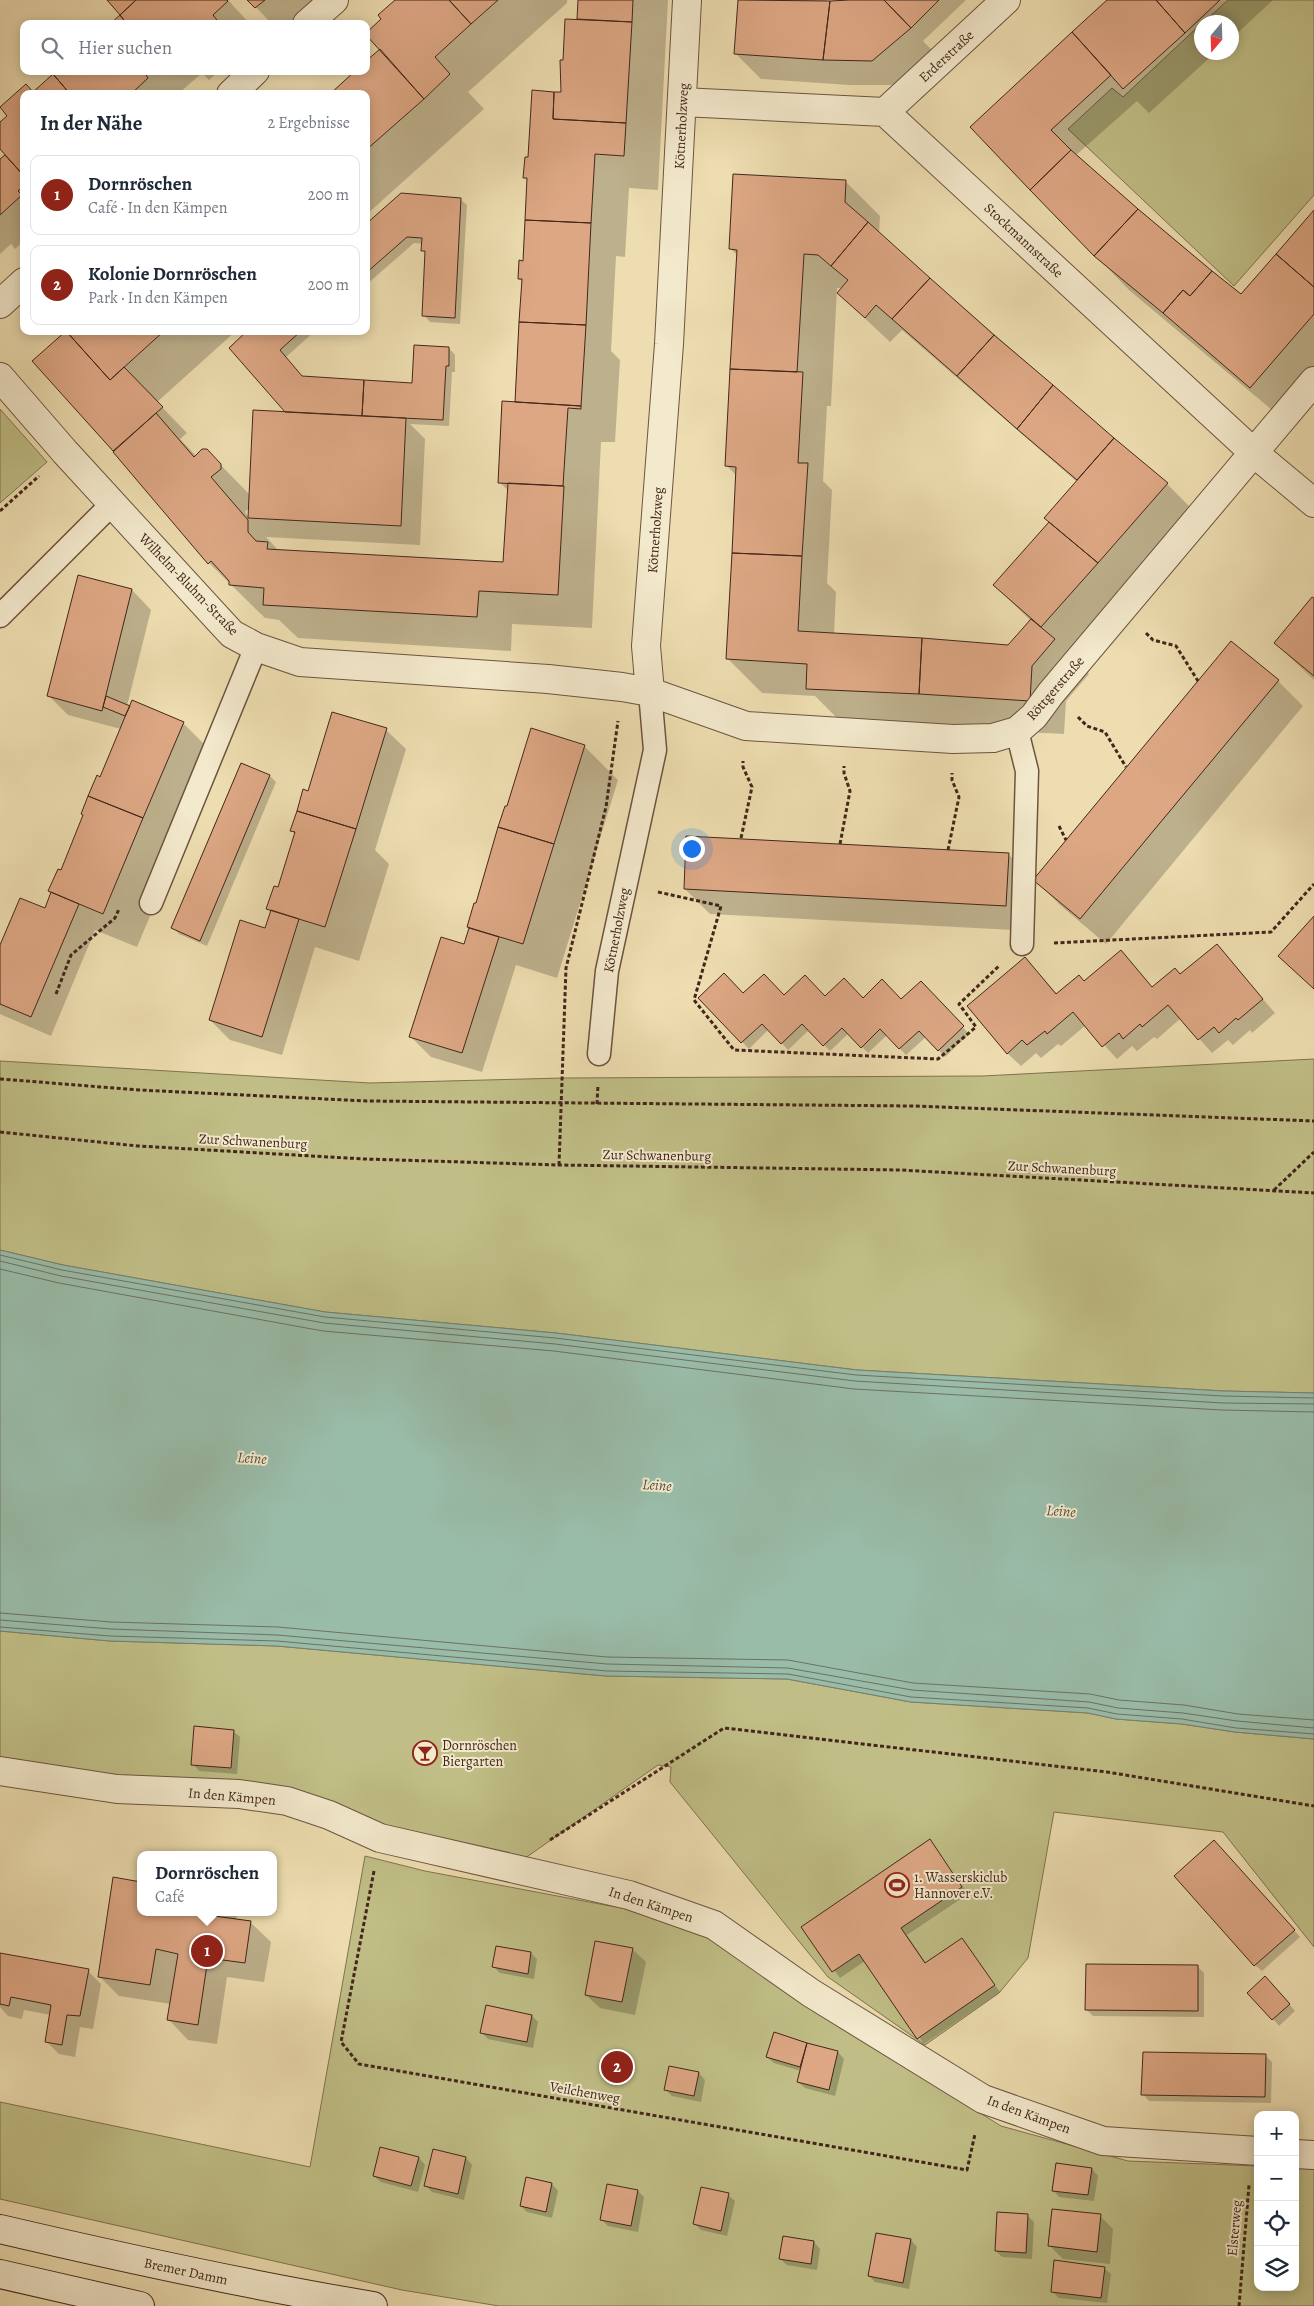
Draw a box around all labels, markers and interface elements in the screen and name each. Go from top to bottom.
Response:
north arrow [1194,15,1239,60]
search box [20,20,370,75]
street label: Erderstraße [915,26,978,87]
icon: search [38,34,66,62]
text: Hier suchen [78,35,172,61]
street label: Kötnerholzweg [670,82,693,170]
text: In der Nähe [40,109,142,137]
text: 2 Ergebnisse [268,112,350,134]
text: Dornröschen [88,171,192,197]
text: 1 [54,184,60,206]
text: 200 m [308,184,349,206]
text: Café · In den Kämpen [88,197,227,219]
street label: Stockmannstraße [980,199,1067,282]
text: Kolonie Dornröschen [88,261,257,287]
text: 2 [53,274,61,296]
text: 200 m [308,274,349,296]
text: Park · In den Kämpen [88,287,228,309]
street label: Kötnerholzweg [643,486,668,574]
street label: Wilhelm-Bluhm-Straße [134,528,243,640]
street label: Röttgerstraße [1022,652,1089,725]
your location [679,836,705,862]
street label: Kötnerholzweg [599,886,634,974]
street label: Zur Schwanenburg [198,1129,308,1154]
street label: Zur Schwanenburg [603,1145,711,1166]
street label: Zur Schwanenburg [1007,1156,1117,1181]
water label: Leine [237,1447,268,1469]
water label: Leine [642,1474,673,1496]
water label: Leine [1046,1500,1077,1522]
place label: Dornröschen Biergarten [442,1736,517,1771]
bar icon: Dornröschen Biergarten [412,1740,438,1766]
street label: In den Kämpen [187,1783,277,1810]
popup [137,1851,277,1916]
text: Dornröschen [155,1860,259,1886]
place label: 1. Wasserskiclub Hannover e.V. [914,1868,1007,1903]
sports icon: 1. Wasserskiclub Hannover e.V. [884,1872,910,1898]
street label: In den Kämpen [606,1882,696,1927]
text: Café [155,1886,185,1908]
pin: 1 [191,1932,223,1970]
pin: 2 [601,2048,633,2086]
street label: Veilchenweg [547,2077,622,2108]
street label: In den Kämpen [984,2091,1074,2139]
map controls [1254,2111,1299,2291]
button: + [1254,2111,1299,2156]
button: − [1254,2156,1299,2201]
street label: Elsterweg [1223,2199,1246,2257]
button: locate [1254,2201,1299,2246]
button: layers [1254,2246,1299,2291]
street label: Bremer Damm [142,2253,230,2290]

